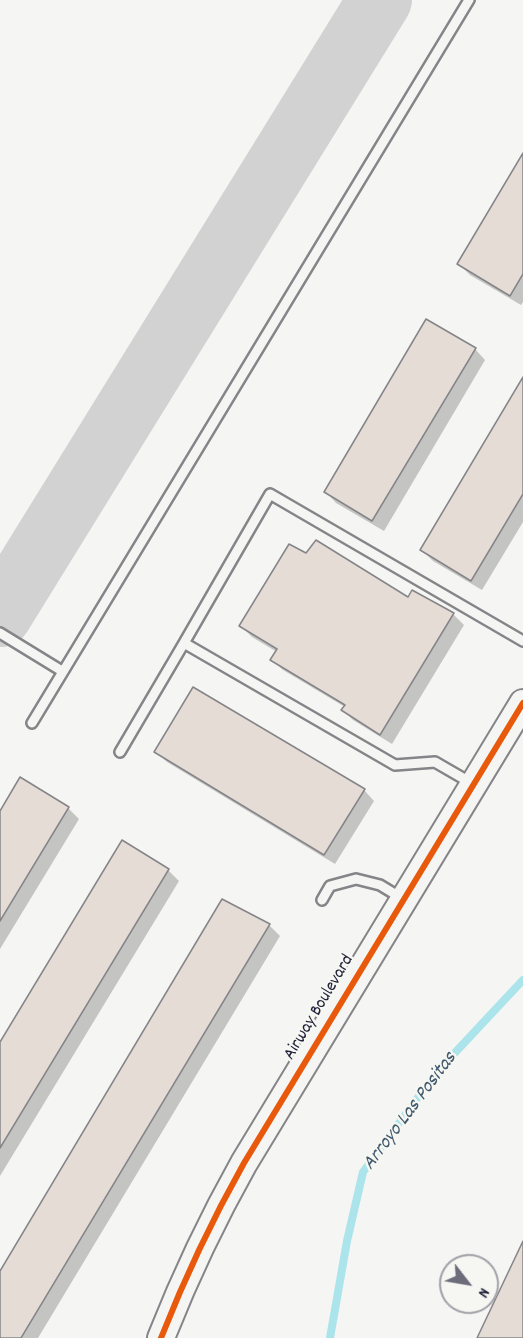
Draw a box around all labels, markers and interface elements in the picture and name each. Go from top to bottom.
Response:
street label: Airway Boulevard [280,952,360,1064]
water label: Arroyo Las Positas [359,1048,463,1176]
north arrow [439,1254,499,1314]
text: N [471,1283,495,1302]

